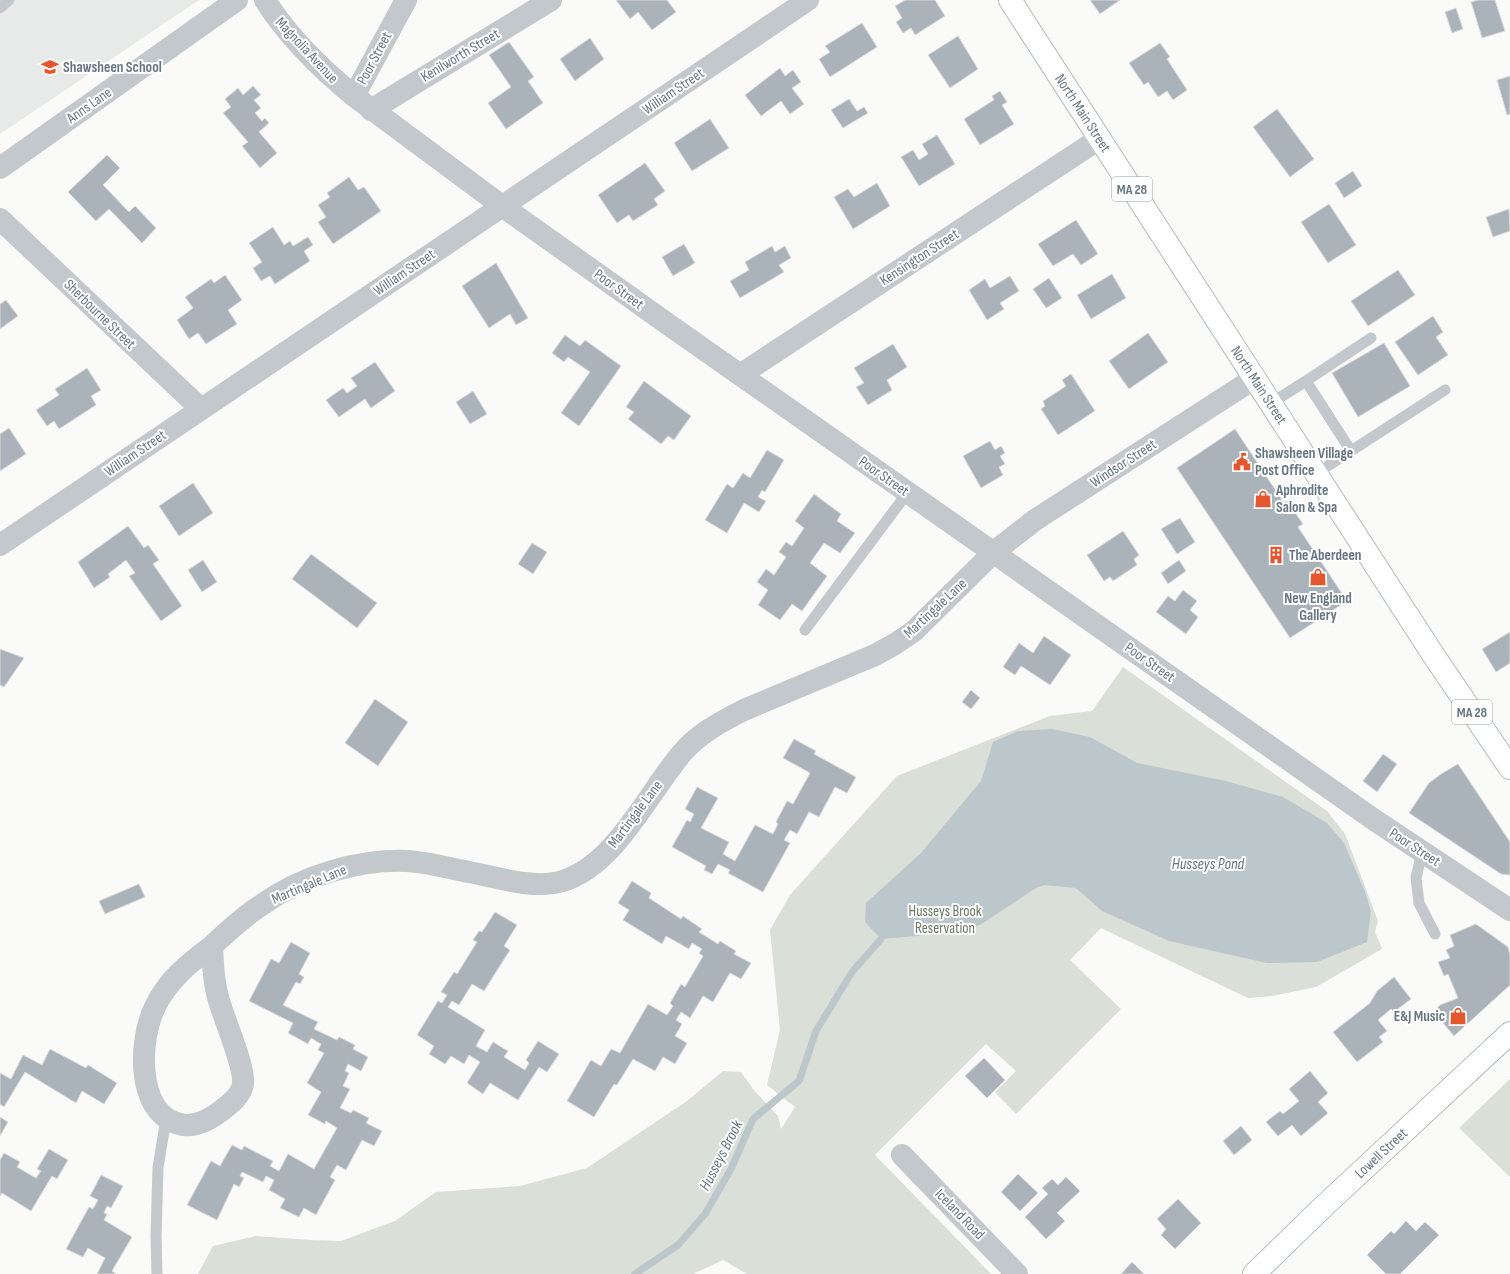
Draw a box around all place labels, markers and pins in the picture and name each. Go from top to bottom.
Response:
school or university icon: Shawsheen School [40,57,60,77]
place label: Shawsheen School [63,58,162,77]
place label: Shawsheen Village Post Office [1255,444,1353,480]
public building icon: Shawsheen Village Post Office [1232,452,1252,472]
place label: Aphrodite Salon & Spa [1275,481,1337,517]
shop icon: Aphrodite Salon & Spa [1253,489,1273,509]
building icon: The Aberdeen [1266,545,1286,565]
place label: The Aberdeen [1289,546,1362,565]
shop icon: New England Gallery [1308,567,1328,587]
place label: New England Gallery [1284,589,1352,625]
shop icon: E&J Music [1448,1006,1468,1026]
place label: E&J Music [1394,1007,1445,1026]

